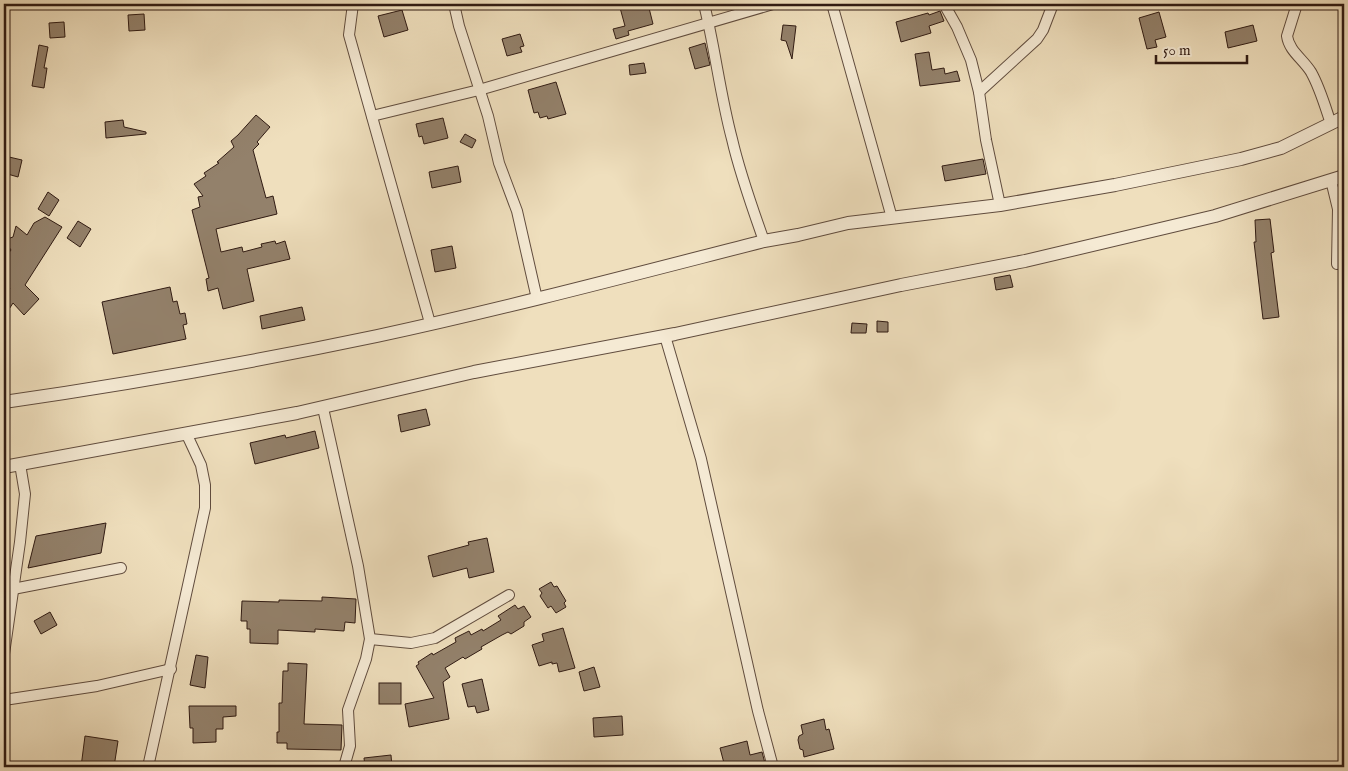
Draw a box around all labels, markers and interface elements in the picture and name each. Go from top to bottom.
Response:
scale bar [1156,32,1247,64]
text: 50 m [1163,41,1191,60]

